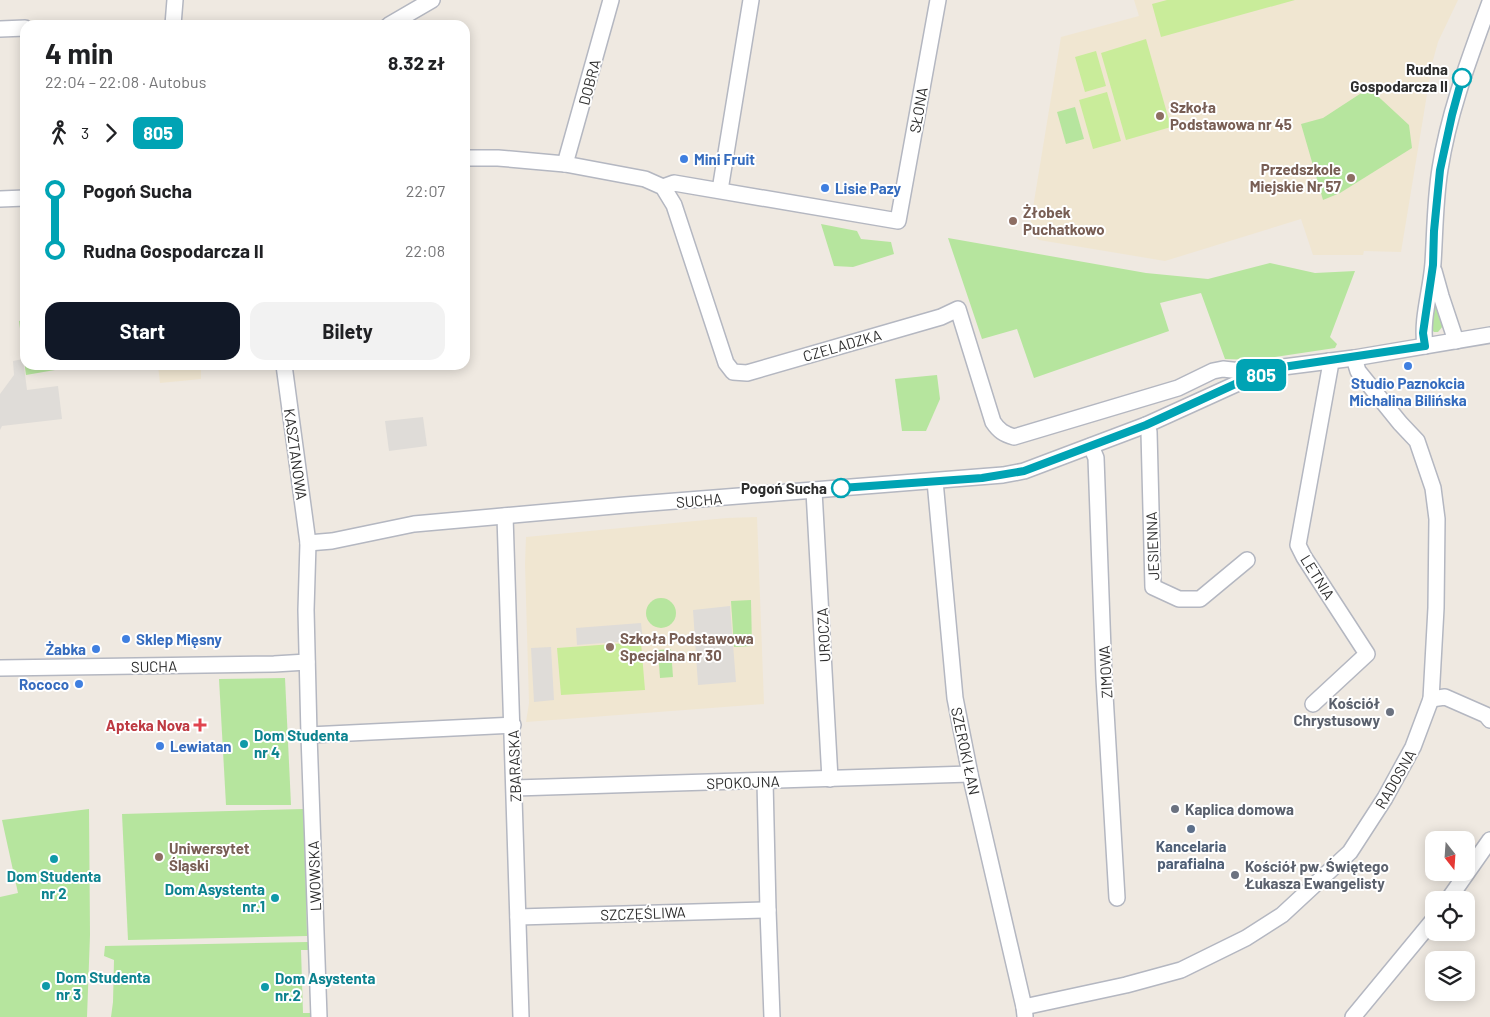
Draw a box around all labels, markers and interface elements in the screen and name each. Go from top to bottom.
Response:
text: 4 min [45,36,113,70]
text: 8.32 zł [388,51,445,74]
street label: DOBRA [574,57,604,107]
place label: Rudna Gospodarcza II [1350,60,1448,95]
marker: Rudna Gospodarcza II [1452,68,1472,88]
text: 22:04 – 22:08 · Autobus [45,72,206,91]
street label: SŁONA [905,86,931,134]
place label: Szkoła Podstawowa nr 45 [1170,98,1292,133]
marker: Szkoła Podstawowa nr 45 [1154,110,1166,122]
icon: walk [45,119,73,147]
icon: forward [97,119,125,147]
text: 805 [143,122,173,144]
text: 3 [81,123,89,142]
place label: Mini Fruit [694,150,755,168]
marker: Mini Fruit [678,153,690,165]
place label: Przedszkole Miejskie Nr 57 [1250,160,1342,195]
marker: Przedszkole Miejskie Nr 57 [1345,172,1357,184]
text: Pogoń Sucha [83,179,192,202]
place label: Lisie Pazy [835,179,902,197]
text: 22:07 [406,181,445,200]
marker: Lisie Pazy [819,182,831,194]
place label: Żłobek Puchatkowo [1023,203,1105,238]
marker: Żłobek Puchatkowo [1007,215,1019,227]
text: Rudna Gospodarcza II [83,239,264,262]
text: 22:08 [405,241,445,260]
button: Start [45,302,240,360]
button: Bilety [250,302,445,360]
street label: CZELADZKA [801,325,883,365]
line badge: 805 [1232,359,1290,391]
marker: Studio Paznokcia Michalina Bilińska [1402,360,1414,372]
text: 805 [1246,364,1276,386]
place label: Studio Paznokcia Michalina Bilińska [1349,374,1467,409]
street label: KASZTANOWA [281,407,311,501]
marker: Pogoń Sucha [831,478,851,498]
place label: Pogoń Sucha [741,479,827,497]
street label: SUCHA [675,489,723,511]
street label: JESIENNA [1142,511,1162,581]
street label: LETNIA [1297,551,1339,603]
street label: UROCZA [813,607,833,663]
place label: Szkoła Podstawowa Specjalna nr 30 [620,629,754,664]
place label: Sklep Mięsny [136,630,222,648]
marker: Sklep Mięsny [120,633,132,645]
place label: Żabka [46,640,86,658]
marker: Szkoła Podstawowa Specjalna nr 30 [604,641,616,653]
marker: Żabka [90,643,102,655]
street label: ZIMOWA [1095,645,1115,699]
street label: SUCHA [131,657,177,675]
place label: Rococo [19,675,69,693]
marker: Rococo [73,678,85,690]
place label: Kościół Chrystusowy [1294,694,1380,729]
street label: SZEROKI ŁAN [948,705,984,797]
marker: Kościół Chrystusowy [1384,706,1396,718]
place label: Apteka Nova [106,716,190,734]
marker: Apteka Nova [194,719,206,731]
place label: Dom Studenta nr 4 [254,726,349,761]
street label: ZBARASKA [504,730,524,802]
place label: Lewiatan [170,737,232,755]
marker: Dom Studenta nr 4 [238,738,250,750]
marker: Lewiatan [154,740,166,752]
street label: RADOSNA [1371,746,1419,812]
street label: SPOKOJNA [706,772,780,792]
place label: Kaplica domowa [1185,800,1294,818]
marker: Kaplica domowa [1169,803,1181,815]
marker: Kancelaria parafialna [1185,823,1197,835]
north arrow [1425,831,1475,881]
map controls [1425,831,1475,1001]
place label: Kancelaria parafialna [1156,837,1226,872]
place label: Uniwersytet Śląski [169,839,250,874]
street label: LWOWSKA [304,840,324,912]
marker: Uniwersytet Śląski [153,851,165,863]
marker: Dom Studenta nr 2 [48,853,60,865]
place label: Kościół pw. Świętego Łukasza Ewangelisty [1244,857,1389,892]
place label: Dom Studenta nr 2 [7,867,101,902]
marker: Kościół pw. Świętego Łukasza Ewangelisty [1229,869,1241,881]
place label: Dom Asystenta nr.1 [165,880,265,915]
button: locate [1425,891,1475,941]
marker: Dom Asystenta nr.1 [269,892,281,904]
street label: SZCZĘŚLIWA [600,903,686,923]
button: layers [1425,951,1475,1001]
place label: Dom Studenta nr 3 [56,968,151,1003]
place label: Dom Asystenta nr.2 [275,969,375,1004]
marker: Dom Studenta nr 3 [40,980,52,992]
marker: Dom Asystenta nr.2 [259,981,271,993]

